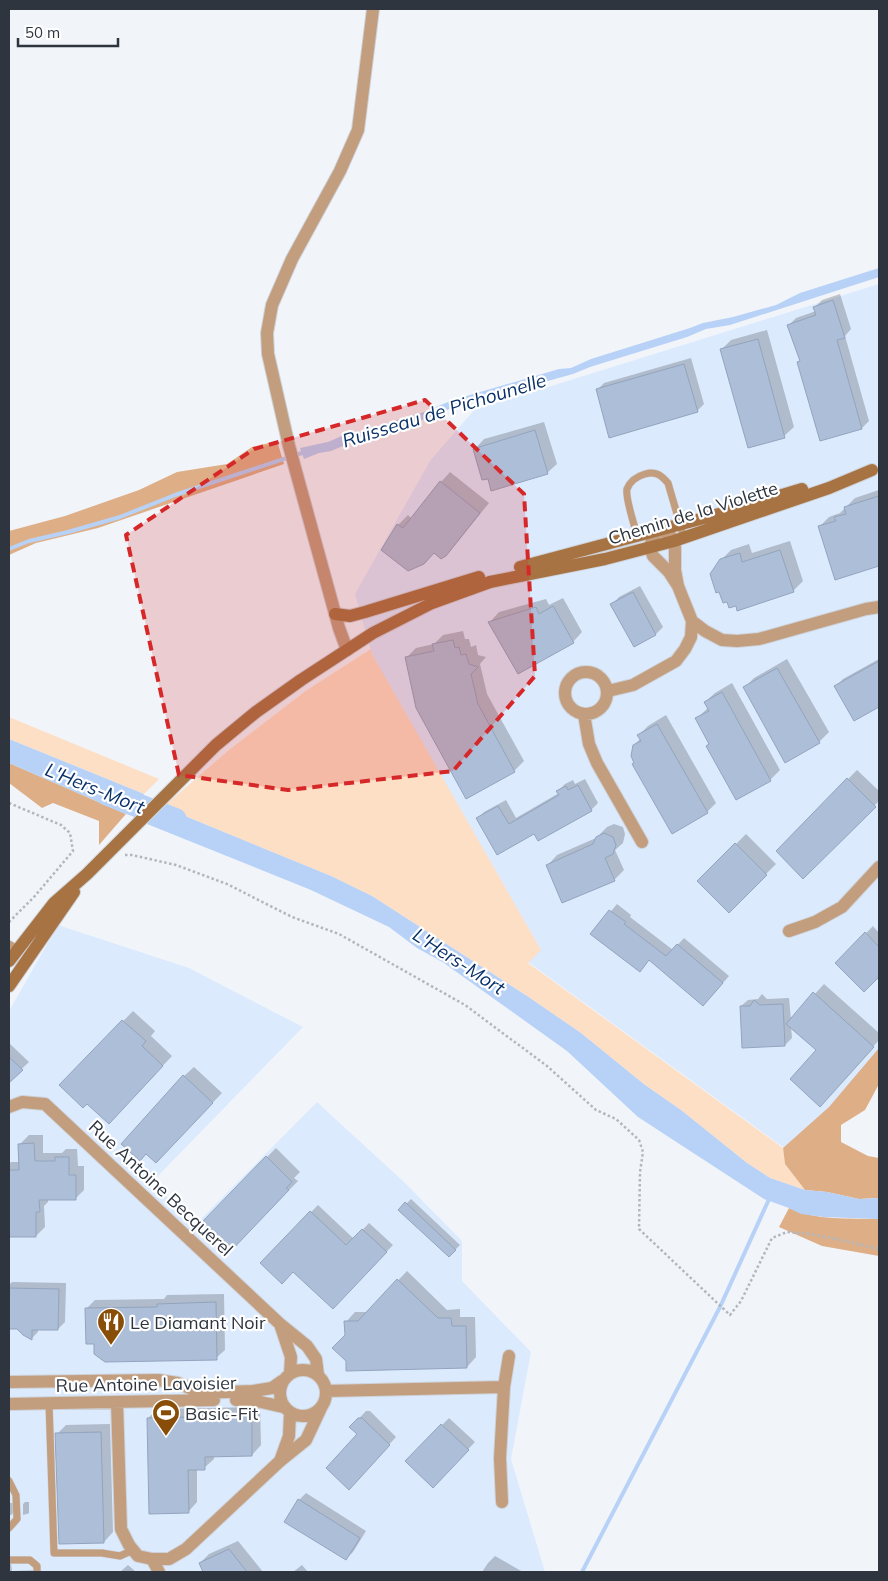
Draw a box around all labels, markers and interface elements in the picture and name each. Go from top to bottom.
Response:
scale bar [18,15,118,47]
text: 50 m [25,23,60,42]
water label: Ruisseau de Pichounelle [339,368,549,452]
street label: Chemin de la Violette [605,476,781,550]
water label: L'Hers-Mort [42,757,149,819]
water label: L'Hers-Mort [408,922,511,1000]
street label: Rue Antoine Becquerel [84,1115,238,1261]
restaurant icon: Le Diamant Noir [96,1307,126,1346]
place label: Le Diamant Noir [130,1311,266,1334]
street label: Rue Antoine Lavoisier [55,1371,237,1397]
sports icon: Basic-Fit [151,1398,181,1437]
place label: Basic-Fit [185,1402,258,1425]

